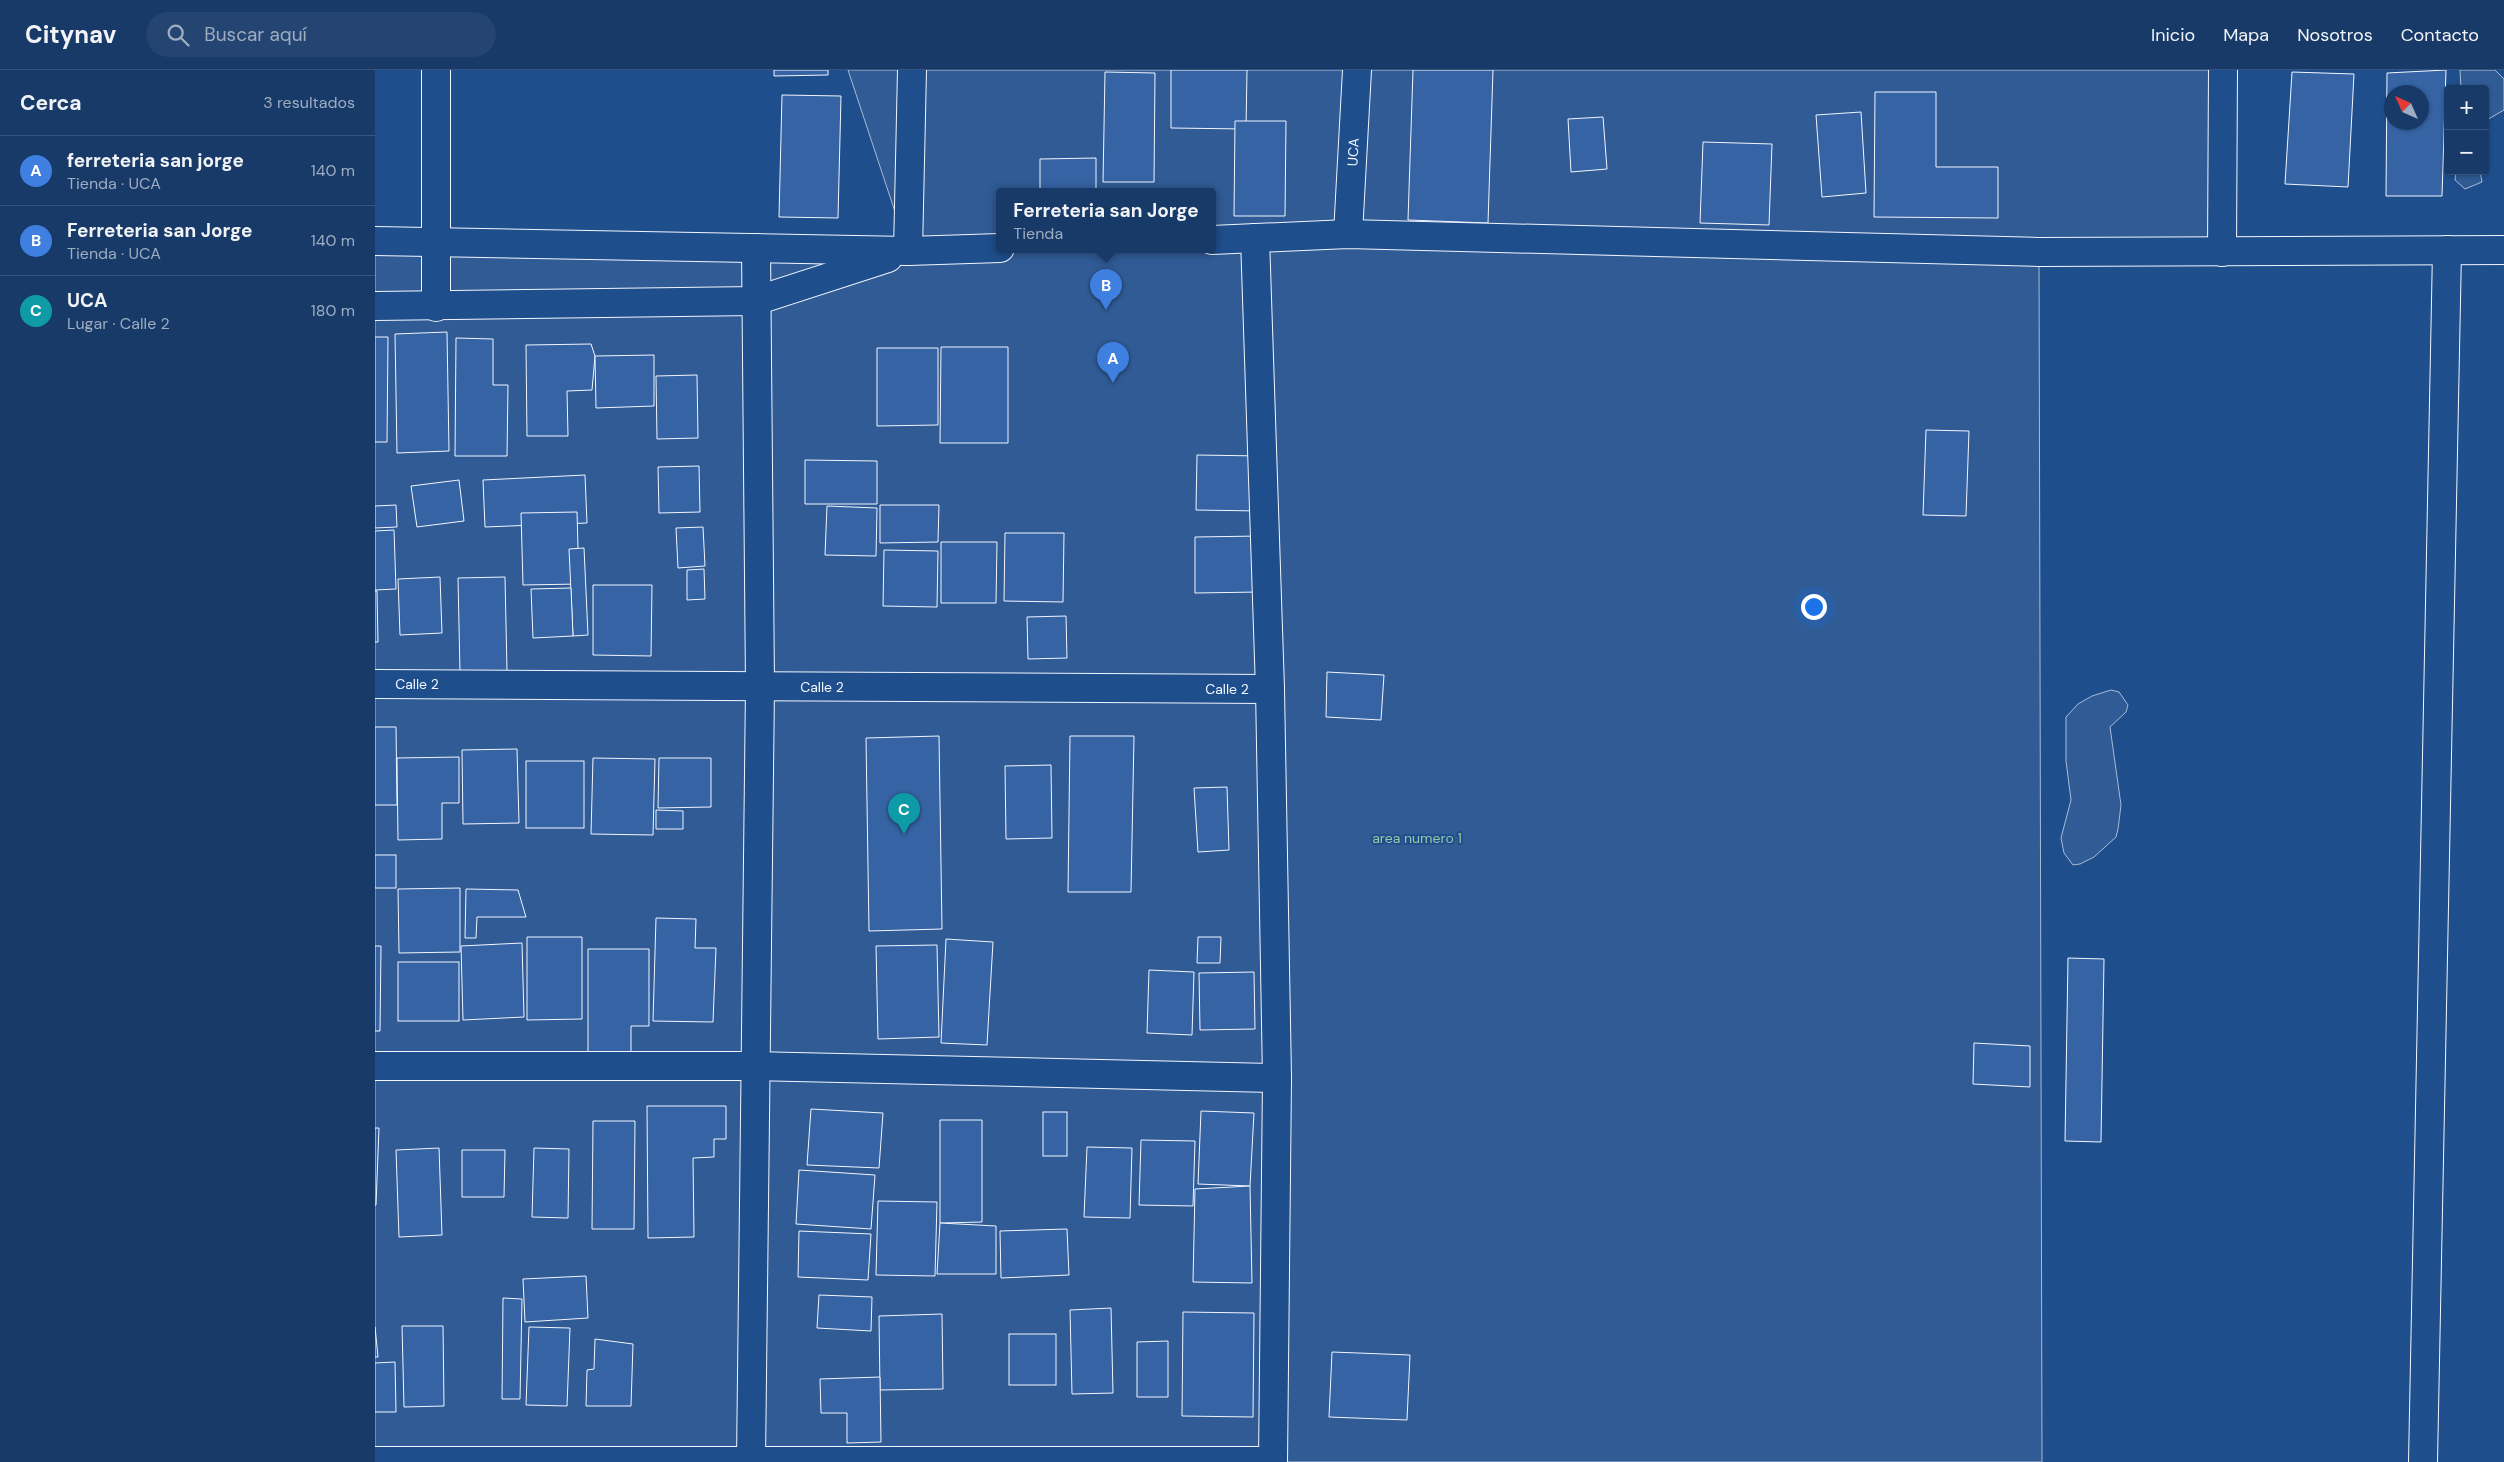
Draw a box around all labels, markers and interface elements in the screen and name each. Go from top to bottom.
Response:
search box [146,12,496,57]
text: Citynav [25,19,116,50]
icon: search [164,21,192,49]
text: Buscar aquí [204,22,307,47]
text: Inicio [2151,23,2195,47]
text: Mapa [2223,23,2269,47]
text: Nosotros [2297,23,2373,47]
text: Contacto [2401,23,2479,47]
north arrow [2384,85,2429,130]
map controls [2444,85,2489,175]
button: + [2444,85,2489,130]
text: Cerca [20,89,82,117]
text: 3 resultados [263,92,355,113]
button: − [2444,130,2489,175]
street label: UCA [1343,137,1363,167]
text: ferreteria san jorge [67,148,244,173]
text: A [30,160,42,181]
text: 140 m [311,160,355,181]
text: Tienda · UCA [67,173,161,194]
popup [996,188,1216,253]
text: Ferreteria san Jorge [1013,198,1199,223]
text: Ferreteria san Jorge [67,218,252,243]
text: Tienda [1013,223,1063,244]
text: B [31,230,41,251]
text: 140 m [311,230,355,251]
text: Tienda · UCA [67,243,161,264]
pin: B [1090,269,1122,310]
text: UCA [67,288,107,313]
text: C [30,300,42,321]
text: 180 m [311,300,355,321]
text: Lugar · Calle 2 [67,313,170,334]
pin: A [1097,342,1129,383]
your location [1801,594,1827,620]
street label: Calle 2 [395,675,439,693]
street label: Calle 2 [800,678,844,696]
street label: Calle 2 [1205,680,1249,698]
pin: C [888,793,920,834]
park label: area numero 1 [1372,829,1462,847]

